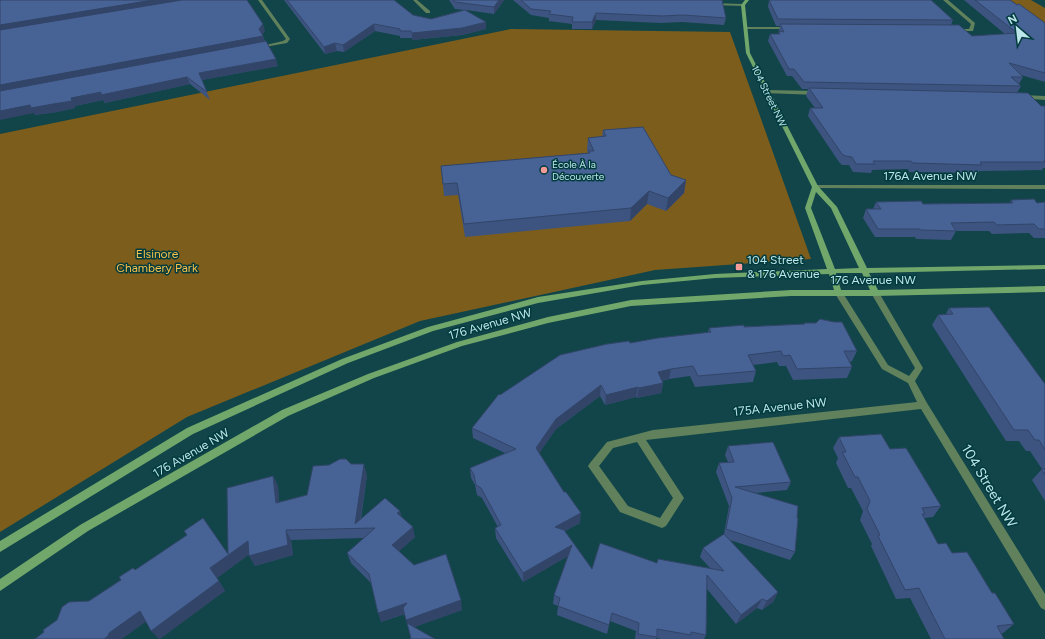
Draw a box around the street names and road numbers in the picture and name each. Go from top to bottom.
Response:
street label: 104 Street NW [748,63,790,129]
street label: 176A Avenue NW [883,169,977,183]
street label: 176 Avenue NW [830,273,916,287]
street label: 176 Avenue NW [447,305,533,343]
street label: 175A Avenue NW [733,395,828,419]
street label: 176 Avenue NW [150,425,232,480]
street label: 104 Street NW [958,441,1021,531]

